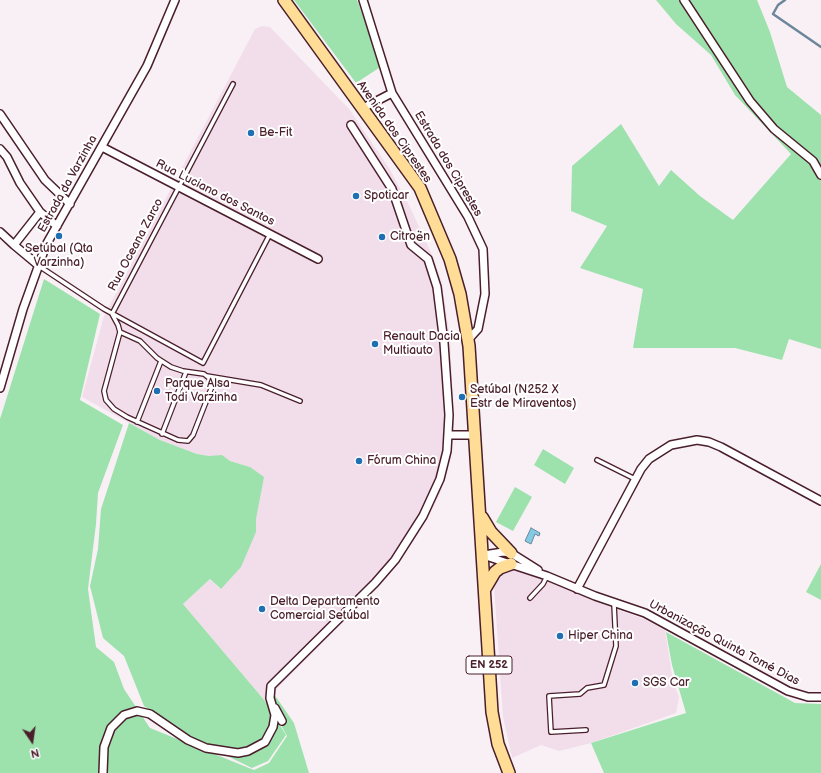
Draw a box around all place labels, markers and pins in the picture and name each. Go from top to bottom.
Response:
place label: Be-Fit [259,126,292,140]
marker: Be-Fit [246,128,256,138]
place label: Spoticar [364,189,409,203]
marker: Spoticar [351,191,361,201]
place label: Citroën [390,230,430,244]
marker: Setúbal (Qta Varzinha) [54,231,64,241]
marker: Citroën [377,232,387,242]
place label: Setúbal (Qta Varzinha) [25,242,93,270]
place label: Renault Dacia Multiauto [383,330,460,358]
marker: Renault Dacia Multiauto [370,339,380,349]
place label: Parque Alsa Todi Varzinha [165,377,237,405]
place label: Setúbal (N252 X Estr de Miraventos) [470,383,576,411]
marker: Parque Alsa Todi Varzinha [152,386,162,396]
marker: Setúbal (N252 X Estr de Miraventos) [457,392,467,402]
place label: Fórum China [367,454,436,468]
marker: Fórum China [354,456,364,466]
place label: Delta Departamento Comercial Setúbal [270,595,380,623]
marker: Delta Departamento Comercial Setúbal [257,604,267,614]
place label: Hiper China [568,629,633,643]
marker: Hiper China [555,631,565,641]
place label: SGS Car [643,676,689,690]
marker: SGS Car [630,678,640,688]

